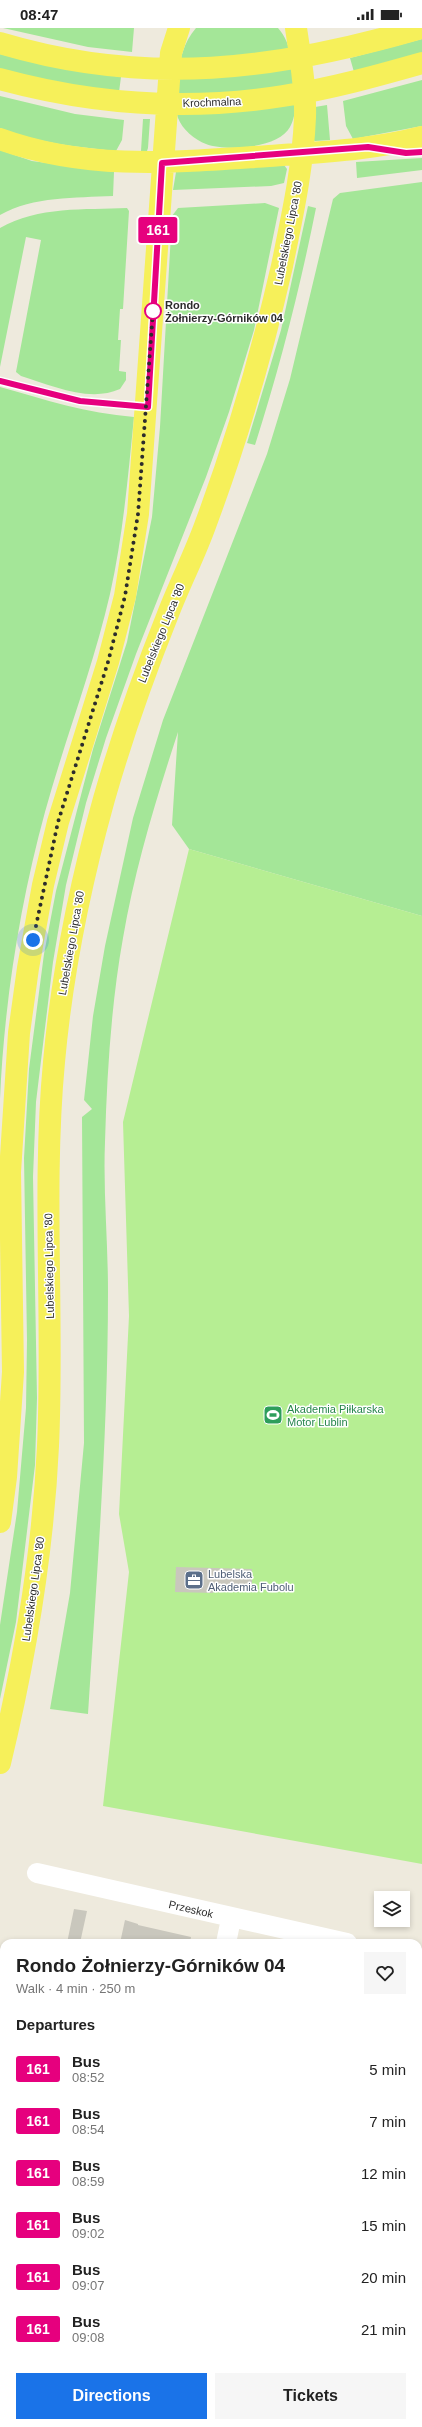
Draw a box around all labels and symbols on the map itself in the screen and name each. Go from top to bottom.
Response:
street label: Krochmalna [182,95,242,109]
street label: Lubelskiego Lipca '80 [272,180,304,286]
line badge: 161 [135,217,181,243]
place label: Rondo Żołnierzy-Górników 04 [165,299,284,324]
marker: Rondo Żołnierzy-Górników 04 [144,302,162,320]
street label: Lubelskiego Lipca '80 [136,582,186,684]
street label: Lubelskiego Lipca '80 [56,890,86,996]
your location [23,930,43,950]
street label: Lubelskiego Lipca '80 [42,1213,56,1319]
place label: Akademia Piłkarska Motor Lublin [287,1403,384,1428]
sports icon: Akademia Piłkarska Motor Lublin [262,1404,284,1426]
street label: Lubelskiego Lipca '80 [20,1536,46,1642]
place label: Lubelska Akademia Fubolu [208,1568,294,1593]
office icon: Lubelska Akademia Fubolu [183,1569,205,1591]
street label: Przeskok [168,1898,215,1920]

